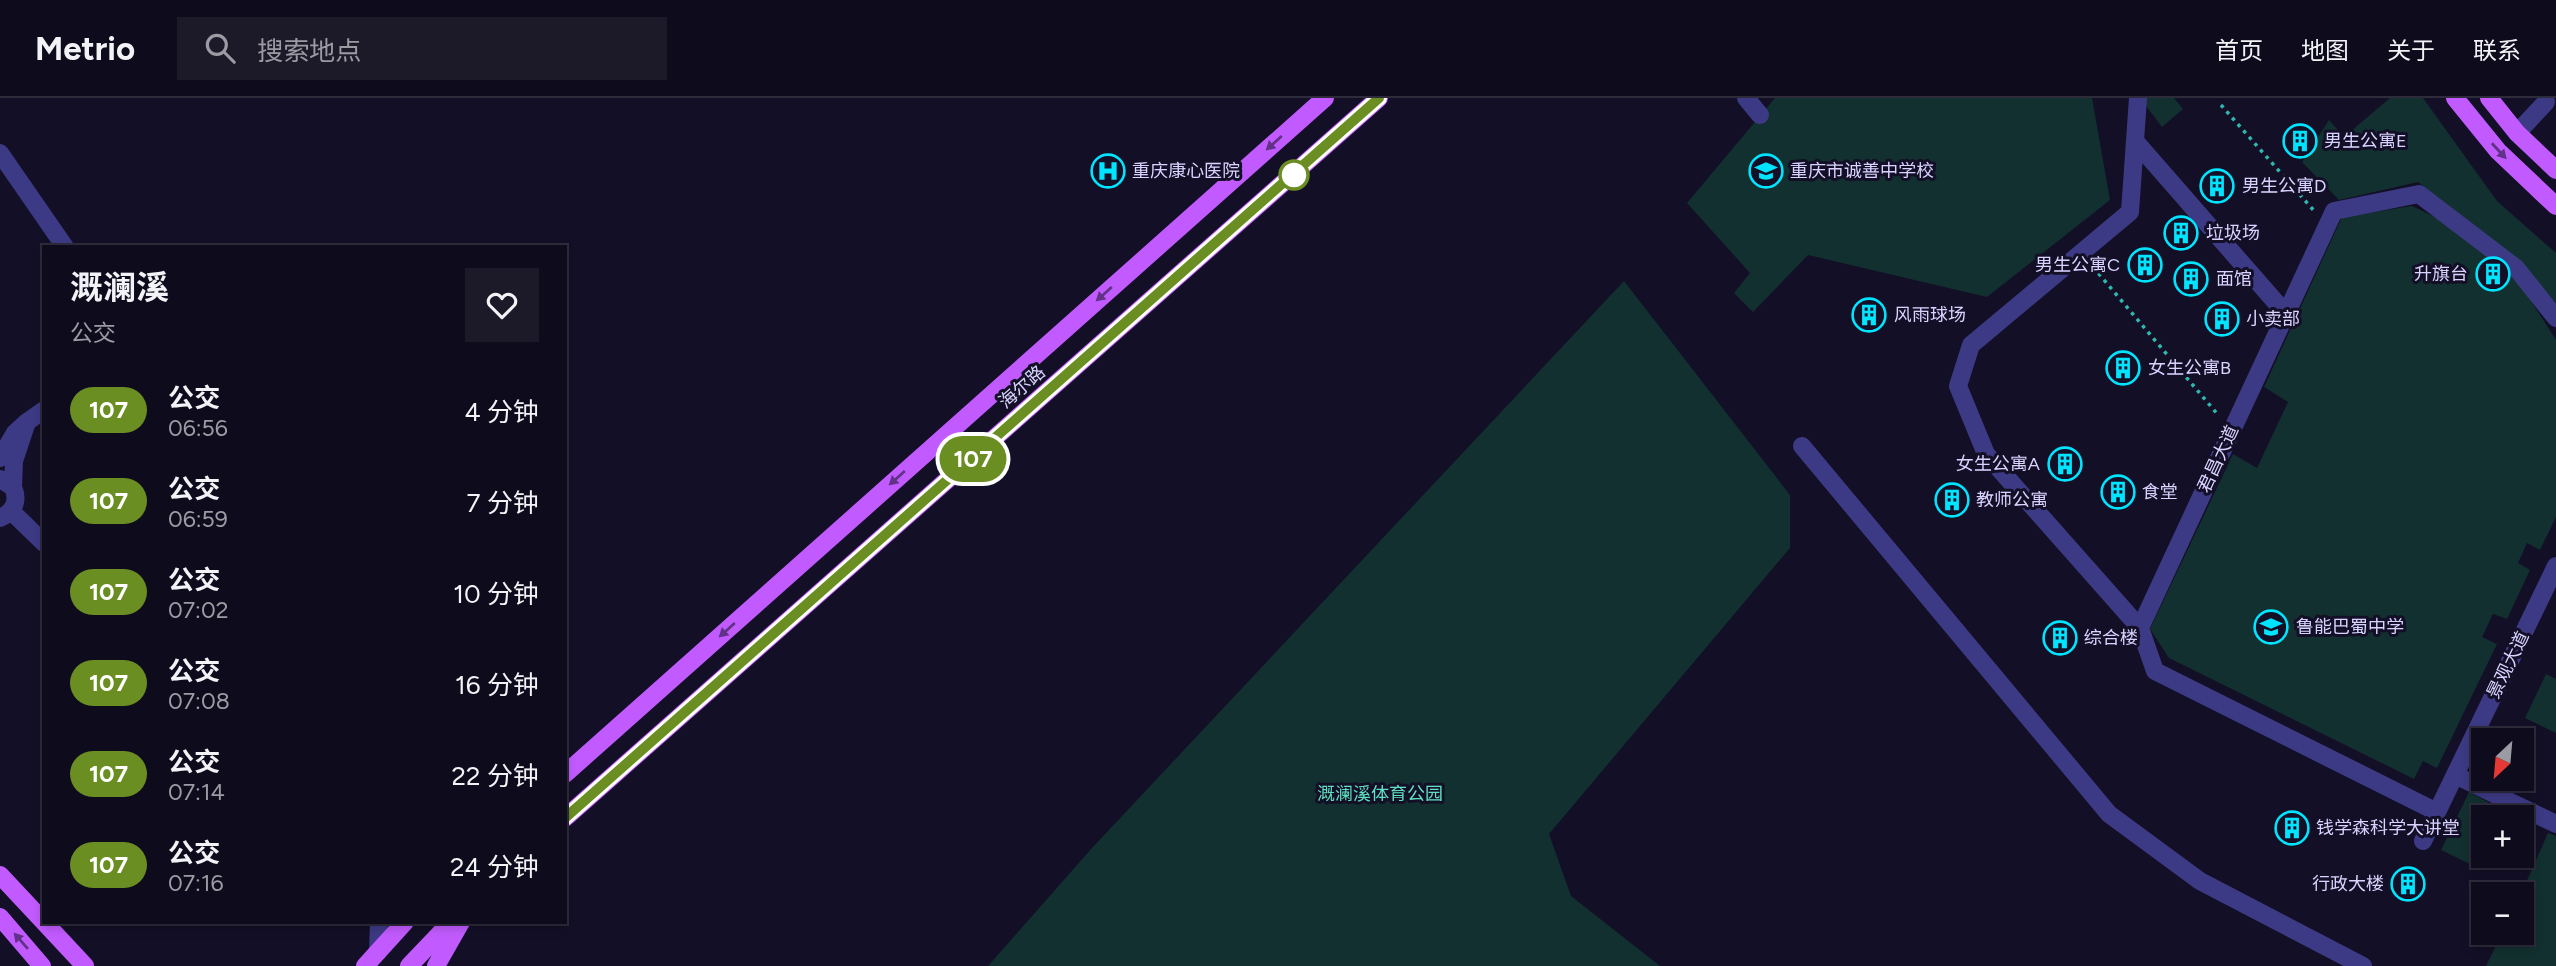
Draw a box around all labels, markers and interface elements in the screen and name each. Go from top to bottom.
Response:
search box [177,17,667,80]
text: Metrio [35,29,135,68]
icon: search [201,29,239,67]
text: 搜索地点 [257,35,361,67]
text: 首页 [2215,36,2263,65]
text: 地图 [2301,36,2349,65]
text: 关于 [2387,36,2435,65]
text: 联系 [2473,36,2521,65]
building icon: 男生公寓E [2281,122,2319,160]
place label: 男生公寓E [2324,130,2407,152]
one-way arrow [1265,135,1283,151]
one-way arrow [2490,142,2506,159]
hospital icon: 重庆康心医院 [1089,152,1127,190]
school or university icon: 重庆市诚善中学校 [1747,152,1785,190]
place label: 重庆康心医院 [1132,160,1240,182]
unlabelled marker [1279,160,1309,190]
place label: 重庆市诚善中学校 [1790,160,1934,182]
building icon: 男生公寓D [2198,167,2236,205]
place label: 男生公寓D [2242,175,2326,197]
building icon: 垃圾场 [2162,214,2200,252]
place label: 垃圾场 [2206,222,2260,244]
building icon: 男生公寓C [2126,246,2164,284]
place label: 男生公寓C [2035,254,2120,276]
building icon: 升旗台 [2474,255,2512,293]
building icon: 面馆 [2172,260,2210,298]
place label: 升旗台 [2414,263,2468,285]
text: 溉澜溪 [70,268,169,307]
button: heart [465,268,539,342]
place label: 面馆 [2216,268,2252,290]
one-way arrow [1096,286,1113,302]
building icon: 风雨球场 [1850,296,1888,334]
building icon: 小卖部 [2203,300,2241,338]
place label: 风雨球场 [1894,304,1966,326]
place label: 小卖部 [2246,308,2300,330]
text: 公交 [70,319,116,347]
building icon: 女生公寓B [2104,349,2142,387]
place label: 女生公寓B [2148,357,2231,379]
street label: 海尔路 [994,361,1050,413]
text: 公交 [168,382,220,414]
text: 107 [89,395,128,424]
text: 4 分钟 [464,396,539,428]
text: 06:56 [168,414,228,442]
street label: 君昌大道 [2193,422,2243,496]
line badge: 107 [933,436,1013,482]
text: 107 [953,444,993,473]
building icon: 女生公寓A [2046,445,2084,483]
place label: 女生公寓A [1956,453,2040,475]
one-way arrow [889,470,906,486]
text: 公交 [168,473,220,505]
building icon: 食堂 [2099,473,2137,511]
building icon: 教师公寓 [1933,481,1971,519]
place label: 食堂 [2142,481,2178,503]
text: 107 [89,486,128,515]
text: 7 分钟 [467,487,539,519]
place label: 教师公寓 [1976,489,2048,511]
text: 06:59 [168,505,228,533]
text: 公交 [168,564,220,596]
text: 107 [89,577,128,606]
text: 10 分钟 [453,578,539,610]
text: 07:02 [168,596,229,624]
school or university icon: 鲁能巴蜀中学 [2252,608,2290,646]
place label: 鲁能巴蜀中学 [2296,616,2404,638]
building icon: 综合楼 [2041,619,2079,657]
one-way arrow [719,622,736,637]
place label: 综合楼 [2084,627,2138,649]
street label: 景观大道 [2482,628,2534,702]
text: 公交 [168,655,220,687]
text: 107 [89,668,128,697]
text: 16 分钟 [455,669,539,701]
text: 07:08 [168,687,230,715]
north arrow [2471,728,2534,791]
map controls [2471,728,2534,945]
text: 公交 [168,746,220,778]
text: 107 [89,759,128,788]
text: 22 分钟 [452,760,539,792]
text: 07:14 [168,778,225,806]
park label: 溉澜溪体育公园 [1317,783,1443,805]
button: + [2471,805,2534,868]
building icon: 钱学森科学大讲堂 [2273,809,2311,847]
place label: 钱学森科学大讲堂 [2316,817,2460,839]
text: 公交 [168,837,220,869]
text: 107 [89,850,128,879]
text: 24 分钟 [450,851,539,883]
building icon: 行政大楼 [2389,865,2427,903]
text: 07:16 [168,869,223,897]
place label: 行政大楼 [2312,873,2384,895]
button: − [2471,882,2534,945]
one-way arrow [14,933,30,950]

